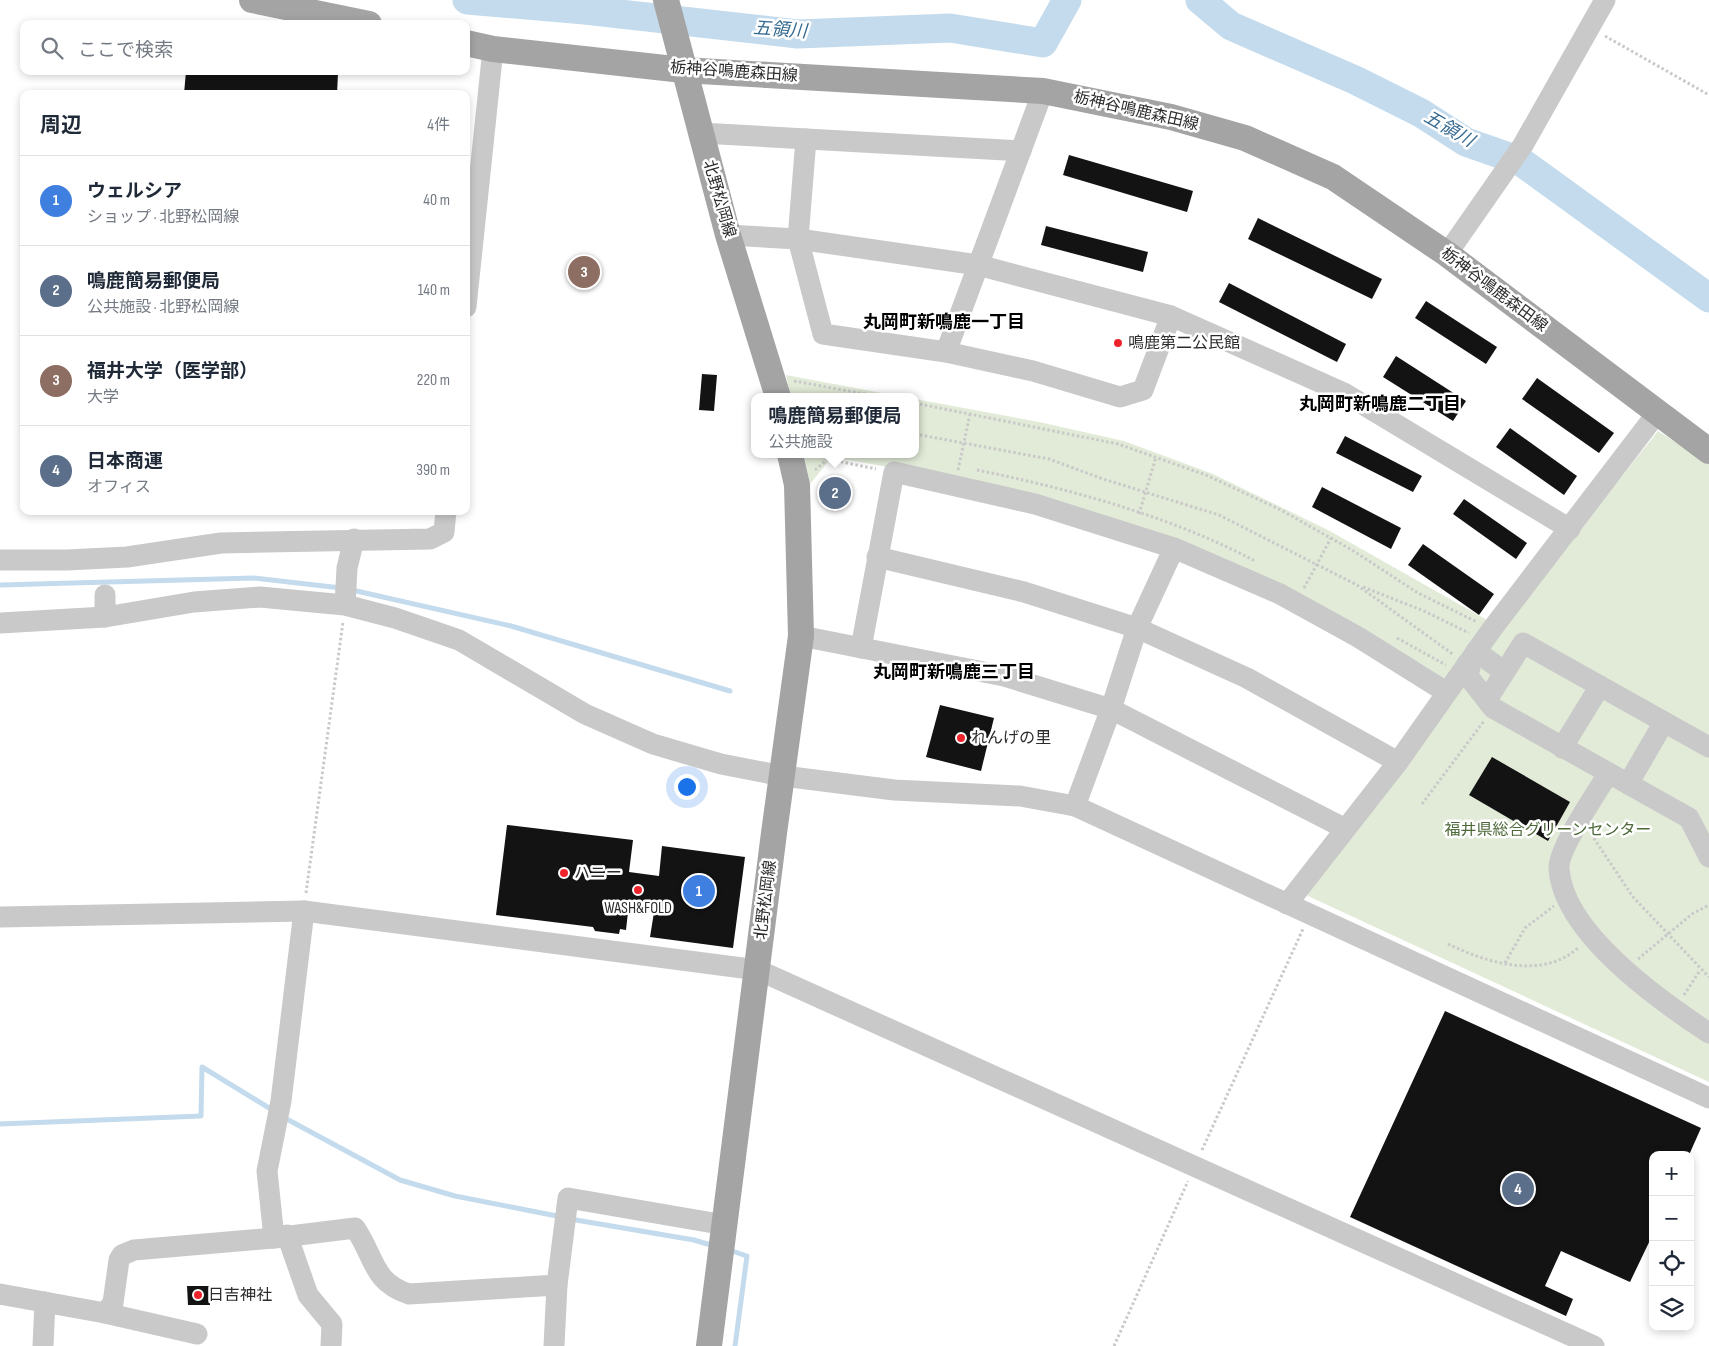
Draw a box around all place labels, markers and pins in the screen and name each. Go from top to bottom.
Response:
pin: 3 [568,253,600,291]
place label: 鳴鹿第二公民館 [1128,334,1240,353]
marker: 鳴鹿第二公民館 [1112,337,1124,349]
pin: 2 [819,474,851,512]
place label: れんげの里 [971,729,1051,748]
marker: れんげの里 [955,732,967,744]
place label: ハニー [574,864,622,883]
marker: ハニー [558,867,570,879]
pin: 1 [683,872,715,910]
marker: WASH&FOLD [632,884,644,896]
place label: WASH&FOLD [604,899,672,918]
pin: 4 [1502,1170,1534,1208]
place label: 日吉神社 [208,1286,272,1305]
marker: 日吉神社 [192,1289,204,1301]

